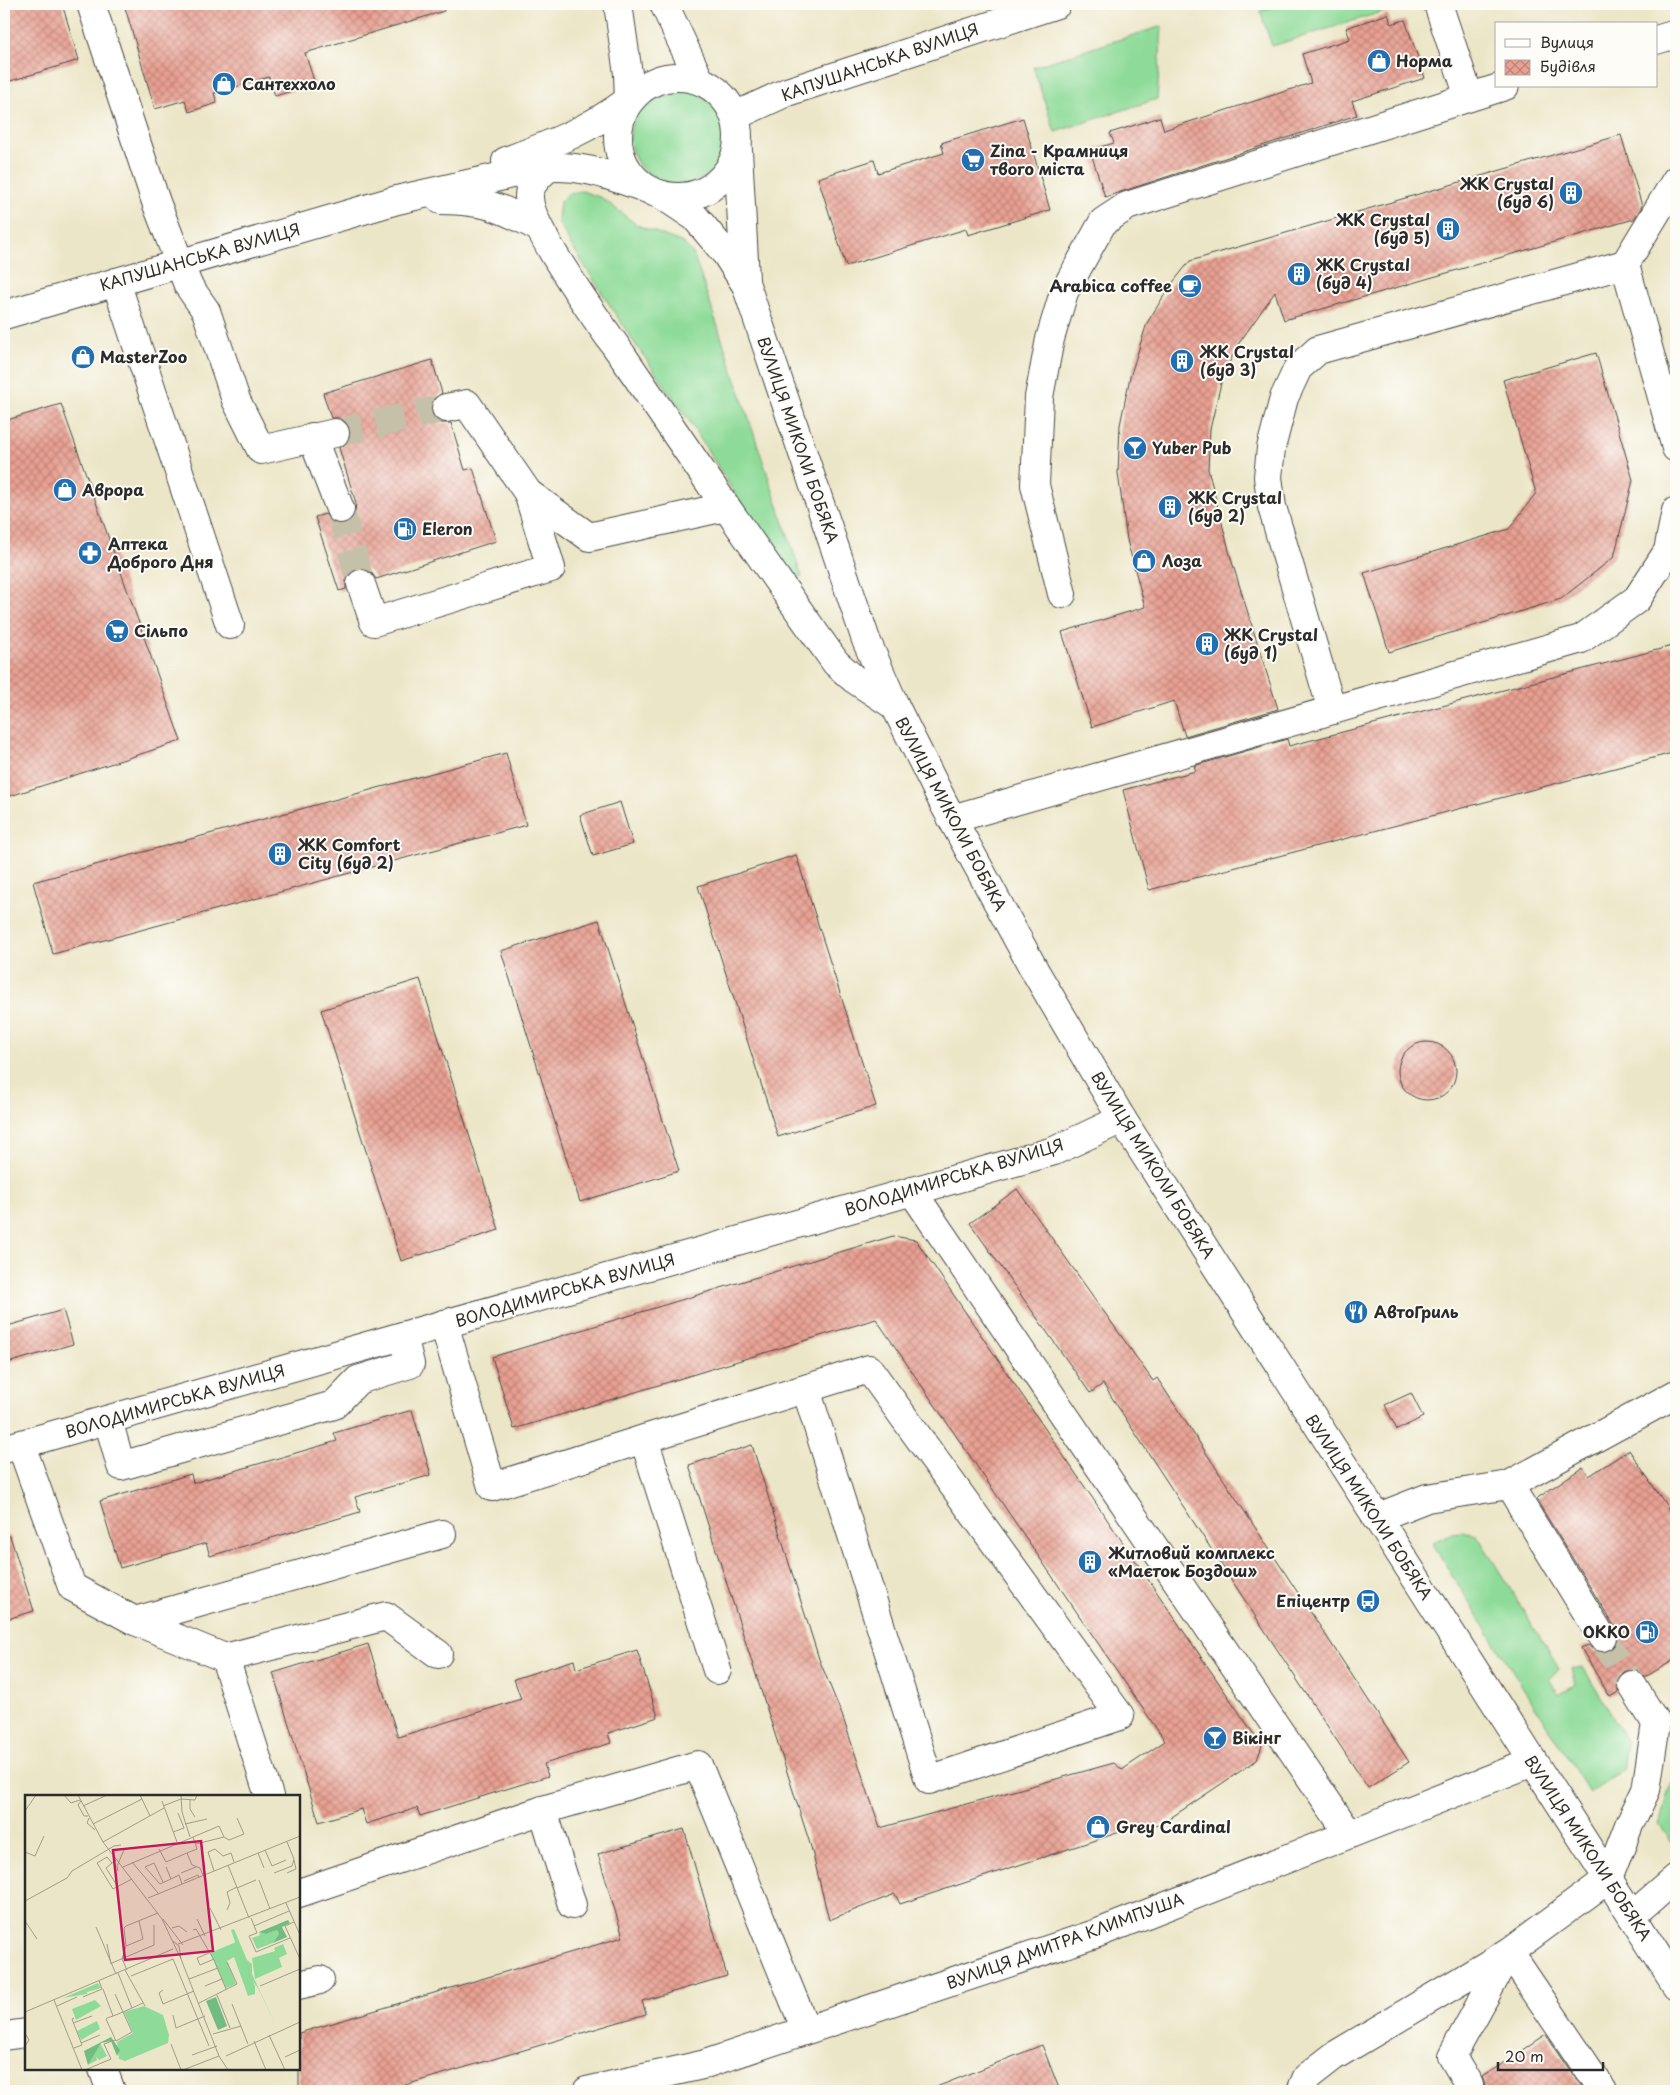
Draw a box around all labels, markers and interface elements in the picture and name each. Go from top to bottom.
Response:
street label: КАПУШАНСЬКА ВУЛИЦЯ [778,16,982,106]
legend [1495,22,1658,88]
text: Вулиця [1540,30,1594,53]
shop icon: Норма [1366,48,1392,74]
place label: Норма [1396,48,1453,72]
text: Будівля [1540,54,1596,77]
shop icon: Сантеххоло [211,71,237,97]
place label: Сантеххоло [242,71,336,95]
place label: Zina - Крамниця твого міста [990,138,1128,180]
supermarket icon: Zina - Крамниця твого міста [960,147,986,173]
place label: ЖК Crystal (буд 6) [1459,171,1554,213]
building icon: ЖК Crystal (буд 6) [1558,180,1584,206]
place label: ЖК Crystal (буд 5) [1335,207,1430,249]
street label: КАПУШАНСЬКА ВУЛИЦЯ [97,216,303,296]
building icon: ЖК Crystal (буд 5) [1435,216,1461,242]
place label: ЖК Crystal (буд 4) [1315,252,1410,294]
building icon: ЖК Crystal (буд 4) [1286,261,1312,287]
place label: Arabica coffee [1049,273,1172,297]
cafe icon: Arabica coffee [1177,273,1203,299]
street label: ВУЛИЦЯ МИКОЛИ БОБЯКА [752,333,846,546]
place label: ЖК Crystal (буд 3) [1199,339,1294,381]
shop icon: MasterZoo [70,344,96,370]
place label: MasterZoo [100,344,188,368]
building icon: ЖК Crystal (буд 3) [1169,348,1195,374]
bar icon: Yuber Pub [1122,435,1148,461]
place label: Yuber Pub [1152,435,1232,459]
shop icon: Аврора [52,477,78,503]
place label: Аврора [81,477,144,501]
place label: ЖК Crystal (буд 2) [1187,485,1282,527]
building icon: ЖК Crystal (буд 2) [1157,494,1183,520]
fuel station icon: Eleron [392,516,418,542]
place label: Eleron [422,516,473,540]
place label: Аптека Доброго Дня [107,531,214,573]
pharmacy icon: Аптека Доброго Дня [77,540,103,566]
shop icon: Лоза [1131,548,1157,574]
place label: Лоза [1162,548,1202,572]
supermarket icon: Сільпо [104,618,130,644]
place label: Сільпо [134,618,188,642]
place label: ЖК Crystal (буд 1) [1223,622,1318,664]
building icon: ЖК Crystal (буд 1) [1194,631,1220,657]
street label: ВУЛИЦЯ МИКОЛИ БОБЯКА [890,712,1013,915]
place label: ЖК Comfort City (буд 2) [297,832,401,874]
building icon: ЖК Comfort City (буд 2) [267,841,293,867]
street label: ВУЛИЦЯ МИКОЛИ БОБЯКА [1086,1066,1222,1263]
street label: ВОЛОДИМИРСЬКА ВУЛИЦЯ [841,1131,1066,1221]
street label: ВОЛОДИМИРСЬКА ВУЛИЦЯ [452,1246,678,1332]
restaurant icon: АвтоГриль [1343,1299,1369,1325]
place label: АвтоГриль [1374,1299,1459,1323]
street label: ВОЛОДИМИРСЬКА ВУЛИЦЯ [62,1357,288,1443]
street label: ВУЛИЦЯ МИКОЛИ БОБЯКА [1301,1409,1439,1604]
place label: Житловий комплекс «Маєток Боздош» [1108,1540,1275,1582]
building icon: Житловий комплекс «Маєток Боздош» [1077,1549,1103,1575]
place label: Епіцентр [1276,1588,1350,1612]
bus stop icon: Епіцентр [1355,1588,1381,1614]
place label: ОККО [1583,1619,1630,1643]
fuel station icon: ОККО [1634,1619,1660,1645]
bar icon: Вікінг [1202,1725,1228,1751]
place label: Вікінг [1232,1725,1281,1749]
street label: ВУЛИЦЯ МИКОЛИ БОБЯКА [1520,1750,1658,1945]
inset map [25,1795,300,2070]
shop icon: Grey Cardinal [1085,1814,1111,1840]
place label: Grey Cardinal [1116,1814,1231,1838]
street label: ВУЛИЦЯ ДМИТРА КЛИМПУША [943,1886,1187,1994]
scale bar [1498,2040,1602,2072]
text: 20 m [1505,2044,1544,2067]

